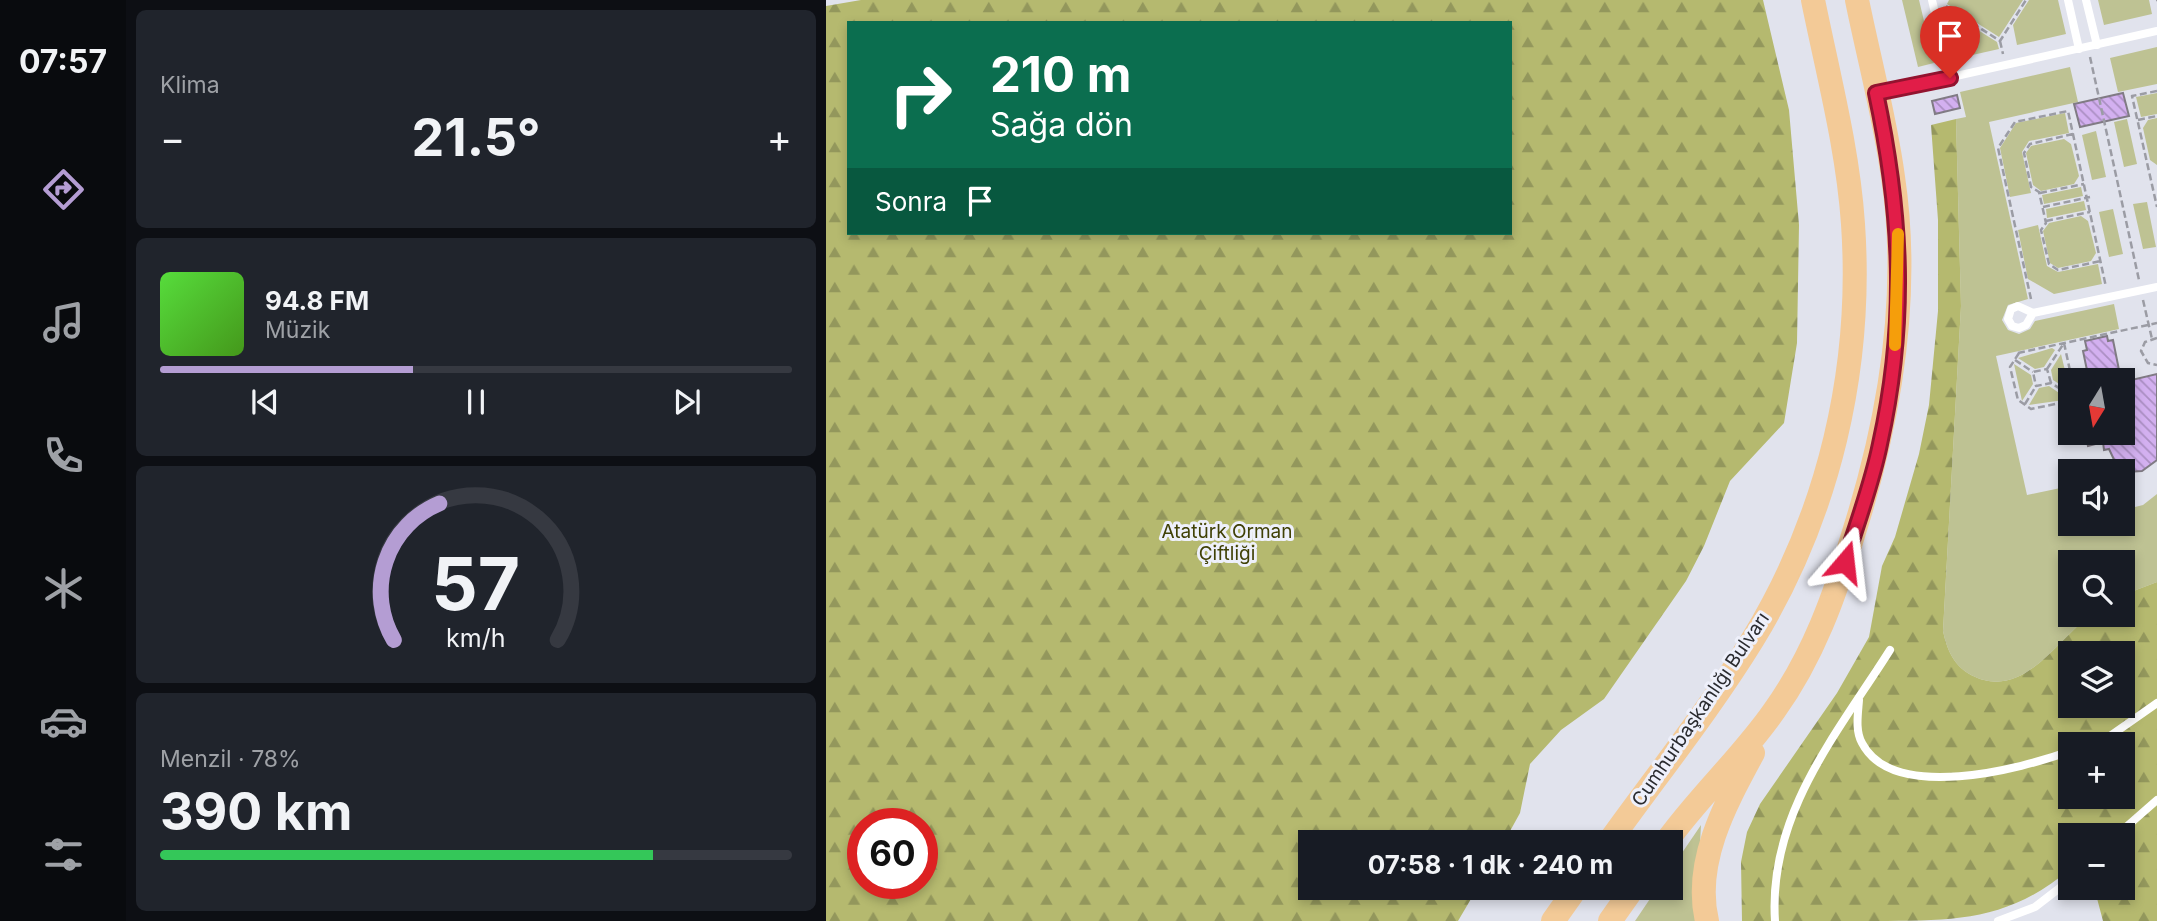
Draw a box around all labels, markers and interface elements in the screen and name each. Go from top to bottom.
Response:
pin [1920,6,1980,78]
icon: arrive [1931,17,1969,55]
text: 07:57 [19,42,107,81]
text: 210 m [990,45,1131,104]
icon: right [875,49,966,140]
text: Klima [160,71,220,99]
text: Sağa dön [990,105,1133,144]
text: 21.5° [411,106,541,169]
text: − [160,115,185,161]
text: + [767,115,792,161]
icon: directions [39,165,88,214]
icon: arrive [961,182,999,220]
text: Sonra [875,186,947,217]
text: 94.8 FM [265,285,369,316]
icon: music [39,298,88,347]
text: Müzik [265,316,330,344]
north arrow [2058,368,2135,444]
map controls [2058,368,2135,900]
icon: previous [246,383,284,421]
icon: pause [457,383,495,421]
icon: next [668,383,706,421]
icon: phone [39,431,88,480]
button: sound [2058,459,2135,536]
park label: Atatürk Orman Çiftliği [1162,520,1292,565]
position arrow [1808,525,1882,599]
text: 57 [432,540,520,629]
button: search [2058,550,2135,627]
icon: climate [39,564,88,613]
street label: Cumhurbaşkanlığı Bulvarı [1627,608,1774,811]
text: km/h [446,623,506,653]
button: layers [2058,641,2135,718]
icon: car [39,697,88,746]
button: + [2058,732,2135,809]
text: Menzil · 78% [160,745,301,773]
text: 390 km [160,780,352,843]
speed limit sign: 60 [847,808,938,899]
button: − [2058,823,2135,900]
icon: filters [39,830,88,879]
text: 07:58 · 1 dk · 240 m [1368,849,1613,880]

